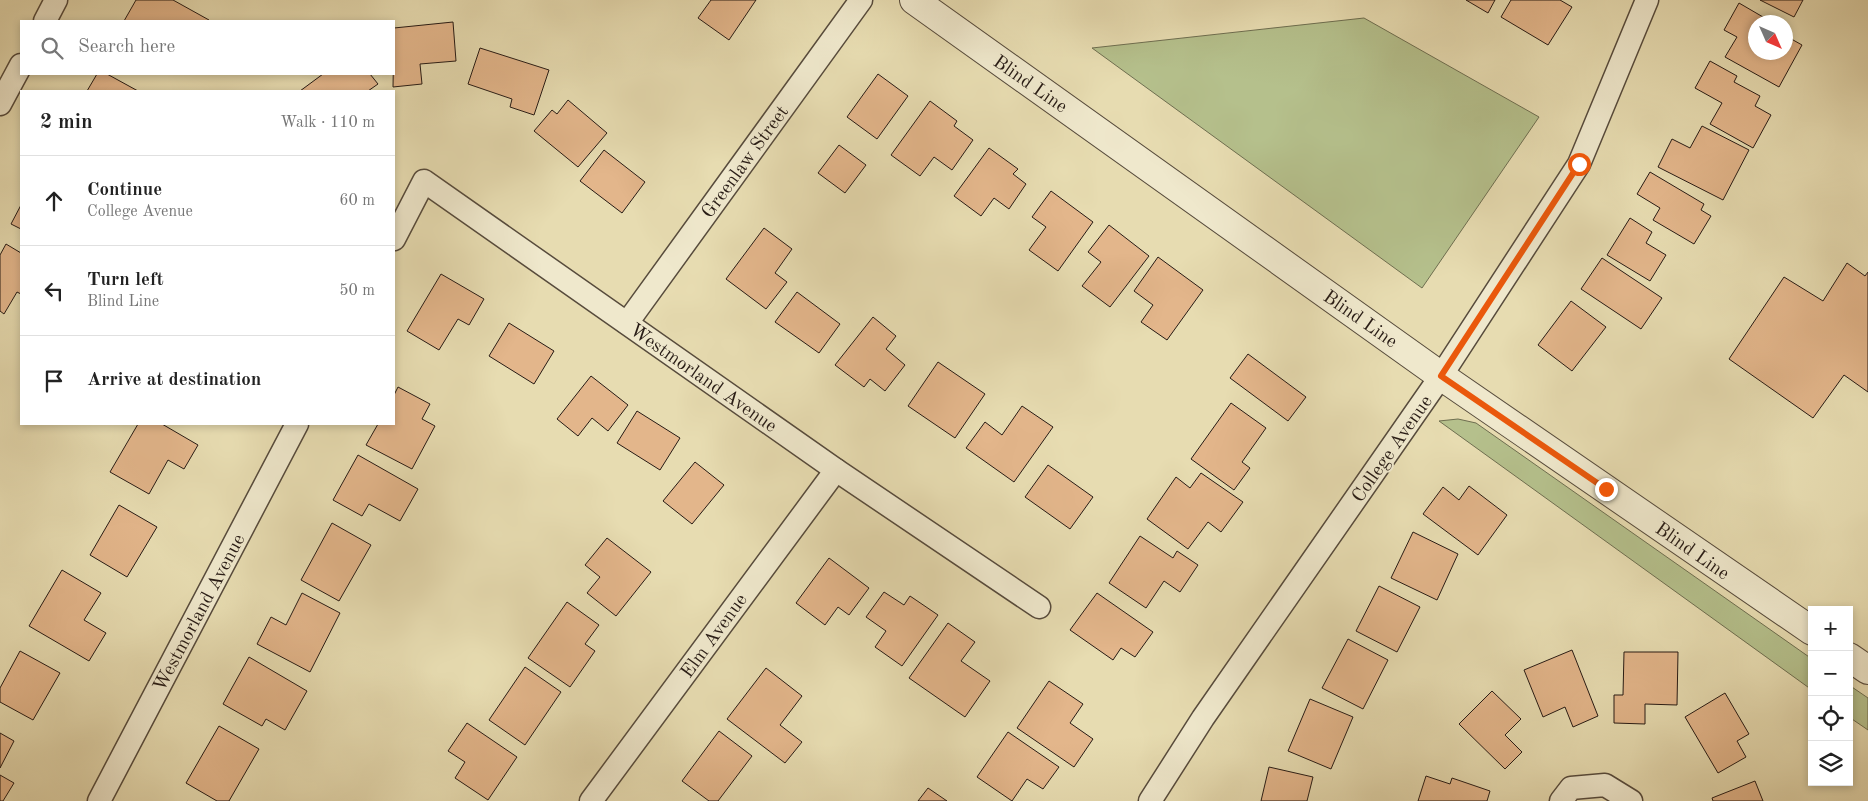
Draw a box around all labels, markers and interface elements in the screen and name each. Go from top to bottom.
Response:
north arrow [1748,15,1793,60]
search box [20,20,395,75]
icon: search [38,34,66,62]
text: Search here [78,38,175,57]
street label: Blind Line [989,53,1070,117]
street label: Greenlaw Street [699,103,793,222]
text: 2 min [40,112,93,133]
text: Walk · 110 m [280,115,375,131]
route start [1568,153,1591,176]
text: Continue [87,181,162,200]
icon: ahead [40,187,68,215]
text: 60 m [339,193,375,209]
text: College Avenue [87,204,193,220]
text: Turn left [87,271,164,290]
icon: left [40,277,68,305]
text: 50 m [339,283,375,299]
street label: Blind Line [1319,288,1400,352]
text: Blind Line [87,294,159,310]
street label: Westmorland Avenue [626,321,780,437]
icon: arrive [40,367,68,395]
text: Arrive at destination [87,371,261,390]
street label: College Avenue [1349,392,1437,506]
route end [1595,478,1618,501]
street label: Blind Line [1651,520,1732,584]
street label: Westmorland Avenue [151,532,250,695]
street label: Elm Avenue [678,591,752,682]
map controls [1808,606,1853,786]
button: + [1808,606,1853,651]
button: − [1808,651,1853,696]
button: locate [1808,696,1853,741]
button: layers [1808,741,1853,786]

